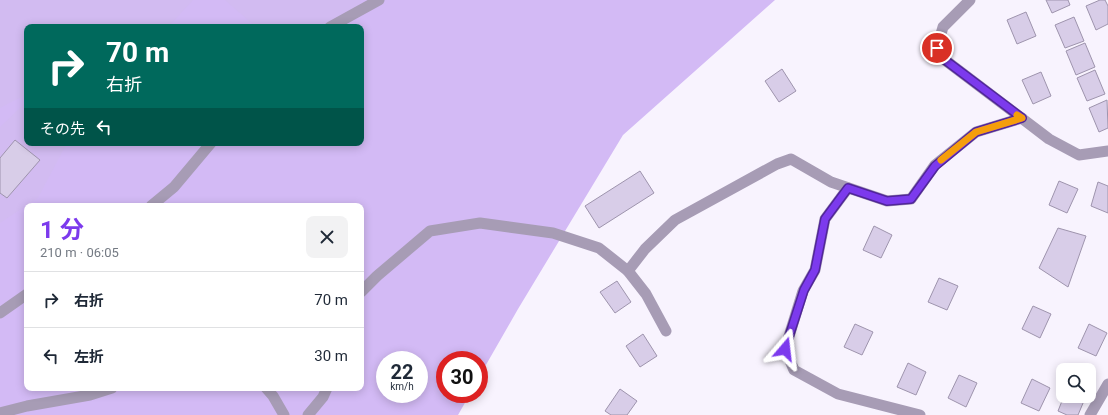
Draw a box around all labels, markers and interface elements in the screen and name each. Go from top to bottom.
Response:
pin [920,31,954,65]
text: 70 m [106,36,169,69]
icon: arrive [926,37,948,59]
icon: right [40,40,92,92]
text: 右折 [106,74,142,95]
icon: left [93,116,115,138]
text: その先 [40,120,85,138]
text: 1 分 [40,216,84,244]
button: close [306,216,348,258]
text: 210 m · 06:05 [40,245,119,260]
icon: right [40,289,62,311]
text: 70 m [314,291,348,309]
text: 右折 [74,292,104,310]
position arrow [764,328,806,370]
icon: left [40,345,62,367]
text: 30 m [314,347,348,365]
text: 左折 [74,348,104,366]
speed limit sign: 30 [436,351,488,403]
text: 22 [391,360,413,384]
map controls [1056,363,1096,403]
button: search [1056,363,1096,403]
text: km/h [390,381,414,392]

